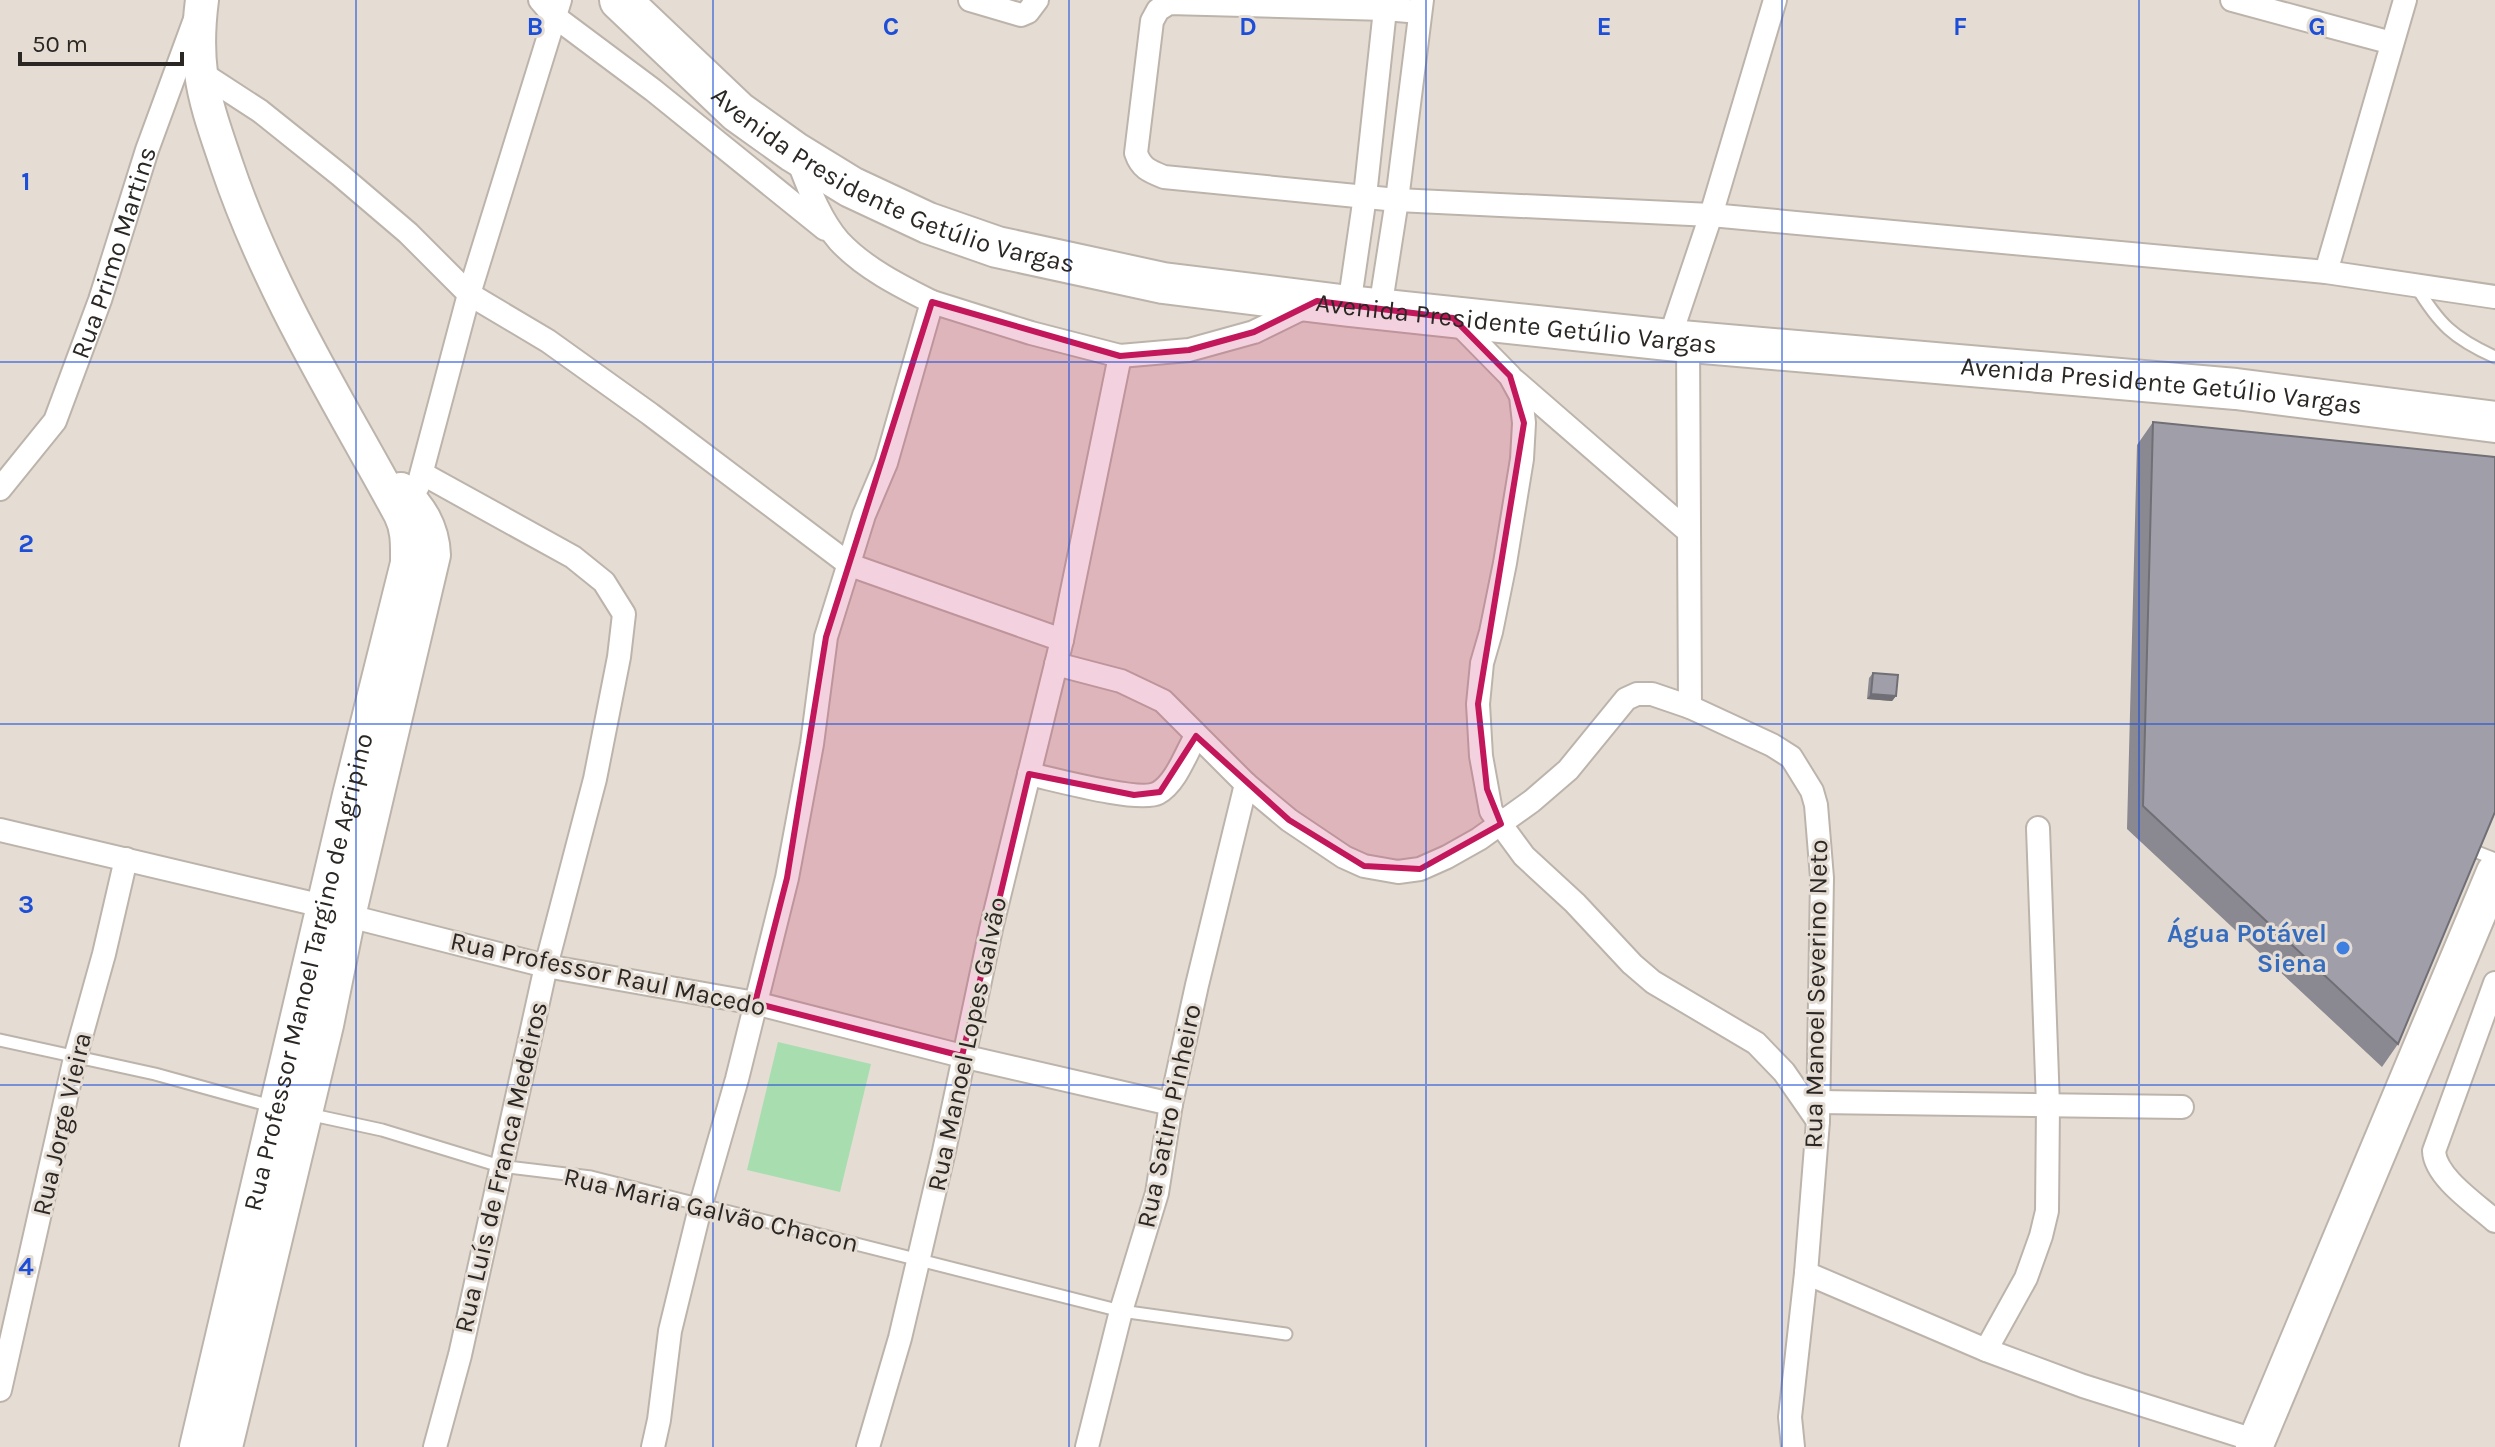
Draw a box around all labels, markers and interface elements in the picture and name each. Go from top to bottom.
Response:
text: B [527,11,543,42]
text: C [883,11,899,42]
text: D [1239,11,1257,42]
text: E [1596,11,1612,42]
text: F [1953,11,1967,42]
text: G [2308,11,2326,42]
scale bar [20,16,182,66]
text: 50 m [32,30,88,58]
street label: Avenida Presidente Getúlio Vargas [705,80,1078,279]
street label: Rua Primo Martins [64,143,163,363]
text: 1 [21,166,31,197]
street label: Avenida Presidente Getúlio Vargas [1314,287,1718,360]
street label: Avenida Presidente Getúlio Vargas [1959,350,2364,420]
text: 2 [18,528,34,559]
street label: Rua Professor Manoel Targino de Agripino [236,730,379,1214]
street label: Rua Manoel Severino Neto [1798,839,1834,1149]
text: 3 [18,889,34,920]
street label: Rua Manoel Lopes Galvão [921,894,1013,1194]
place label: Água Potável Siena [2167,917,2327,979]
street label: Rua Professor Raul Macedo [447,925,769,1023]
marker: Água Potável Siena [2334,939,2352,957]
street label: Rua Luís de Franca Medeiros [448,999,554,1335]
street label: Rua Satiro Pinheiro [1130,1001,1208,1231]
street label: Rua Jorge Vieira [26,1029,98,1219]
street label: Rua Maria Galvão Chacon [561,1161,861,1259]
text: 4 [18,1251,34,1282]

